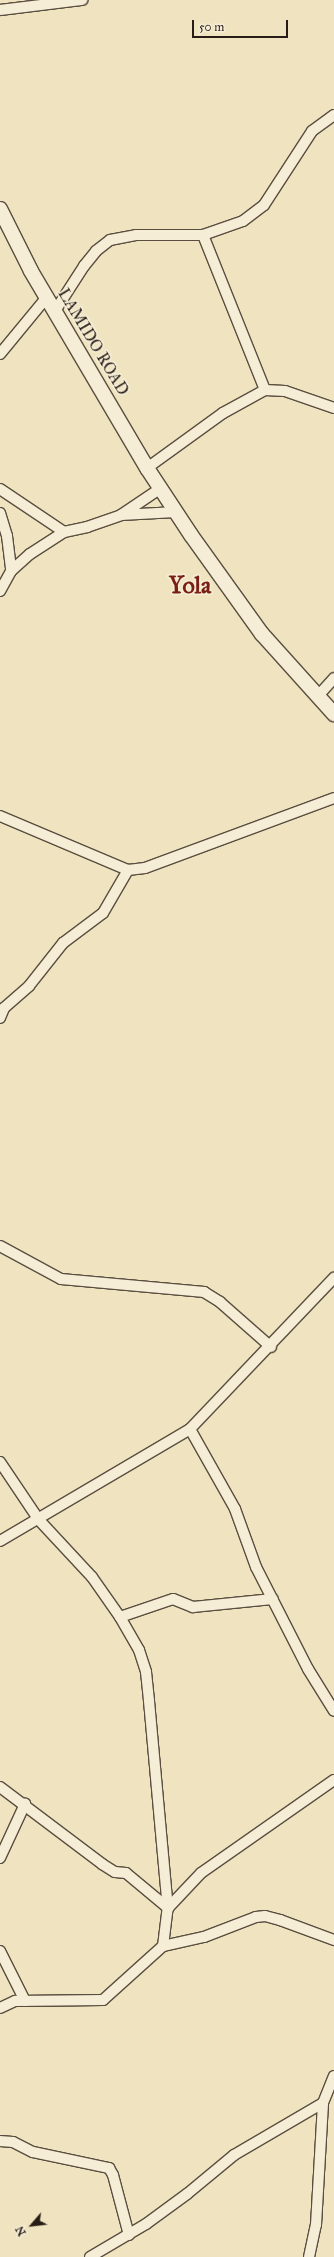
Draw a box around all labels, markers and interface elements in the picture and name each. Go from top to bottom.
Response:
scale bar [194,12,290,38]
text: 50 m [199,20,224,34]
street label: LAMIDO ROAD [54,285,132,399]
district label: Yola [169,572,211,600]
north arrow [12,2205,52,2245]
text: N [13,2224,29,2238]

